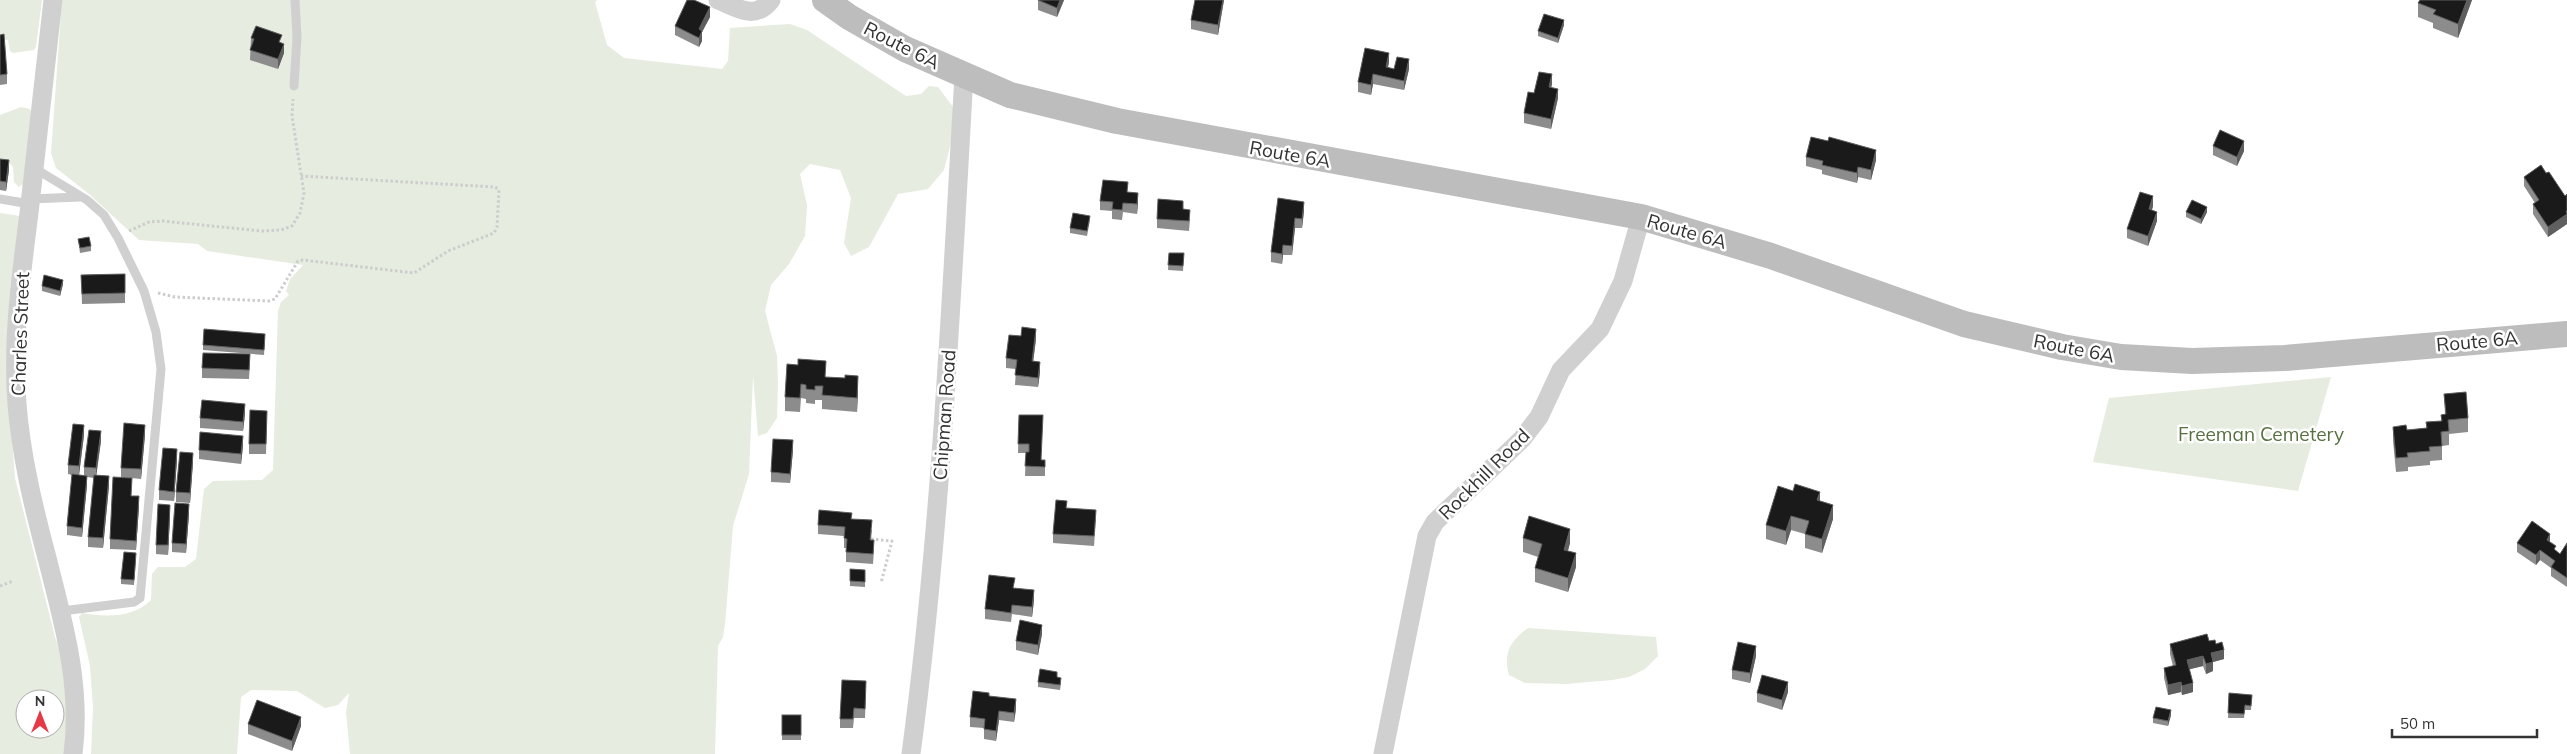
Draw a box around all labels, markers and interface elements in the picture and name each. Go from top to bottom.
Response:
street label: Route 6A [860,16,944,74]
street label: Route 6A [1248,135,1332,173]
street label: Route 6A [1644,208,1730,254]
street label: Charles Street [6,271,34,396]
street label: Route 6A [2435,325,2519,357]
street label: Route 6A [2031,328,2117,368]
street label: Chipman Road [927,349,961,481]
park label: Freeman Cemetery [2178,422,2344,446]
street label: Rockhill Road [1433,423,1535,525]
north arrow [15,689,65,739]
text: N [35,692,45,710]
scale bar [2392,706,2537,738]
text: 50 m [2400,714,2435,733]

